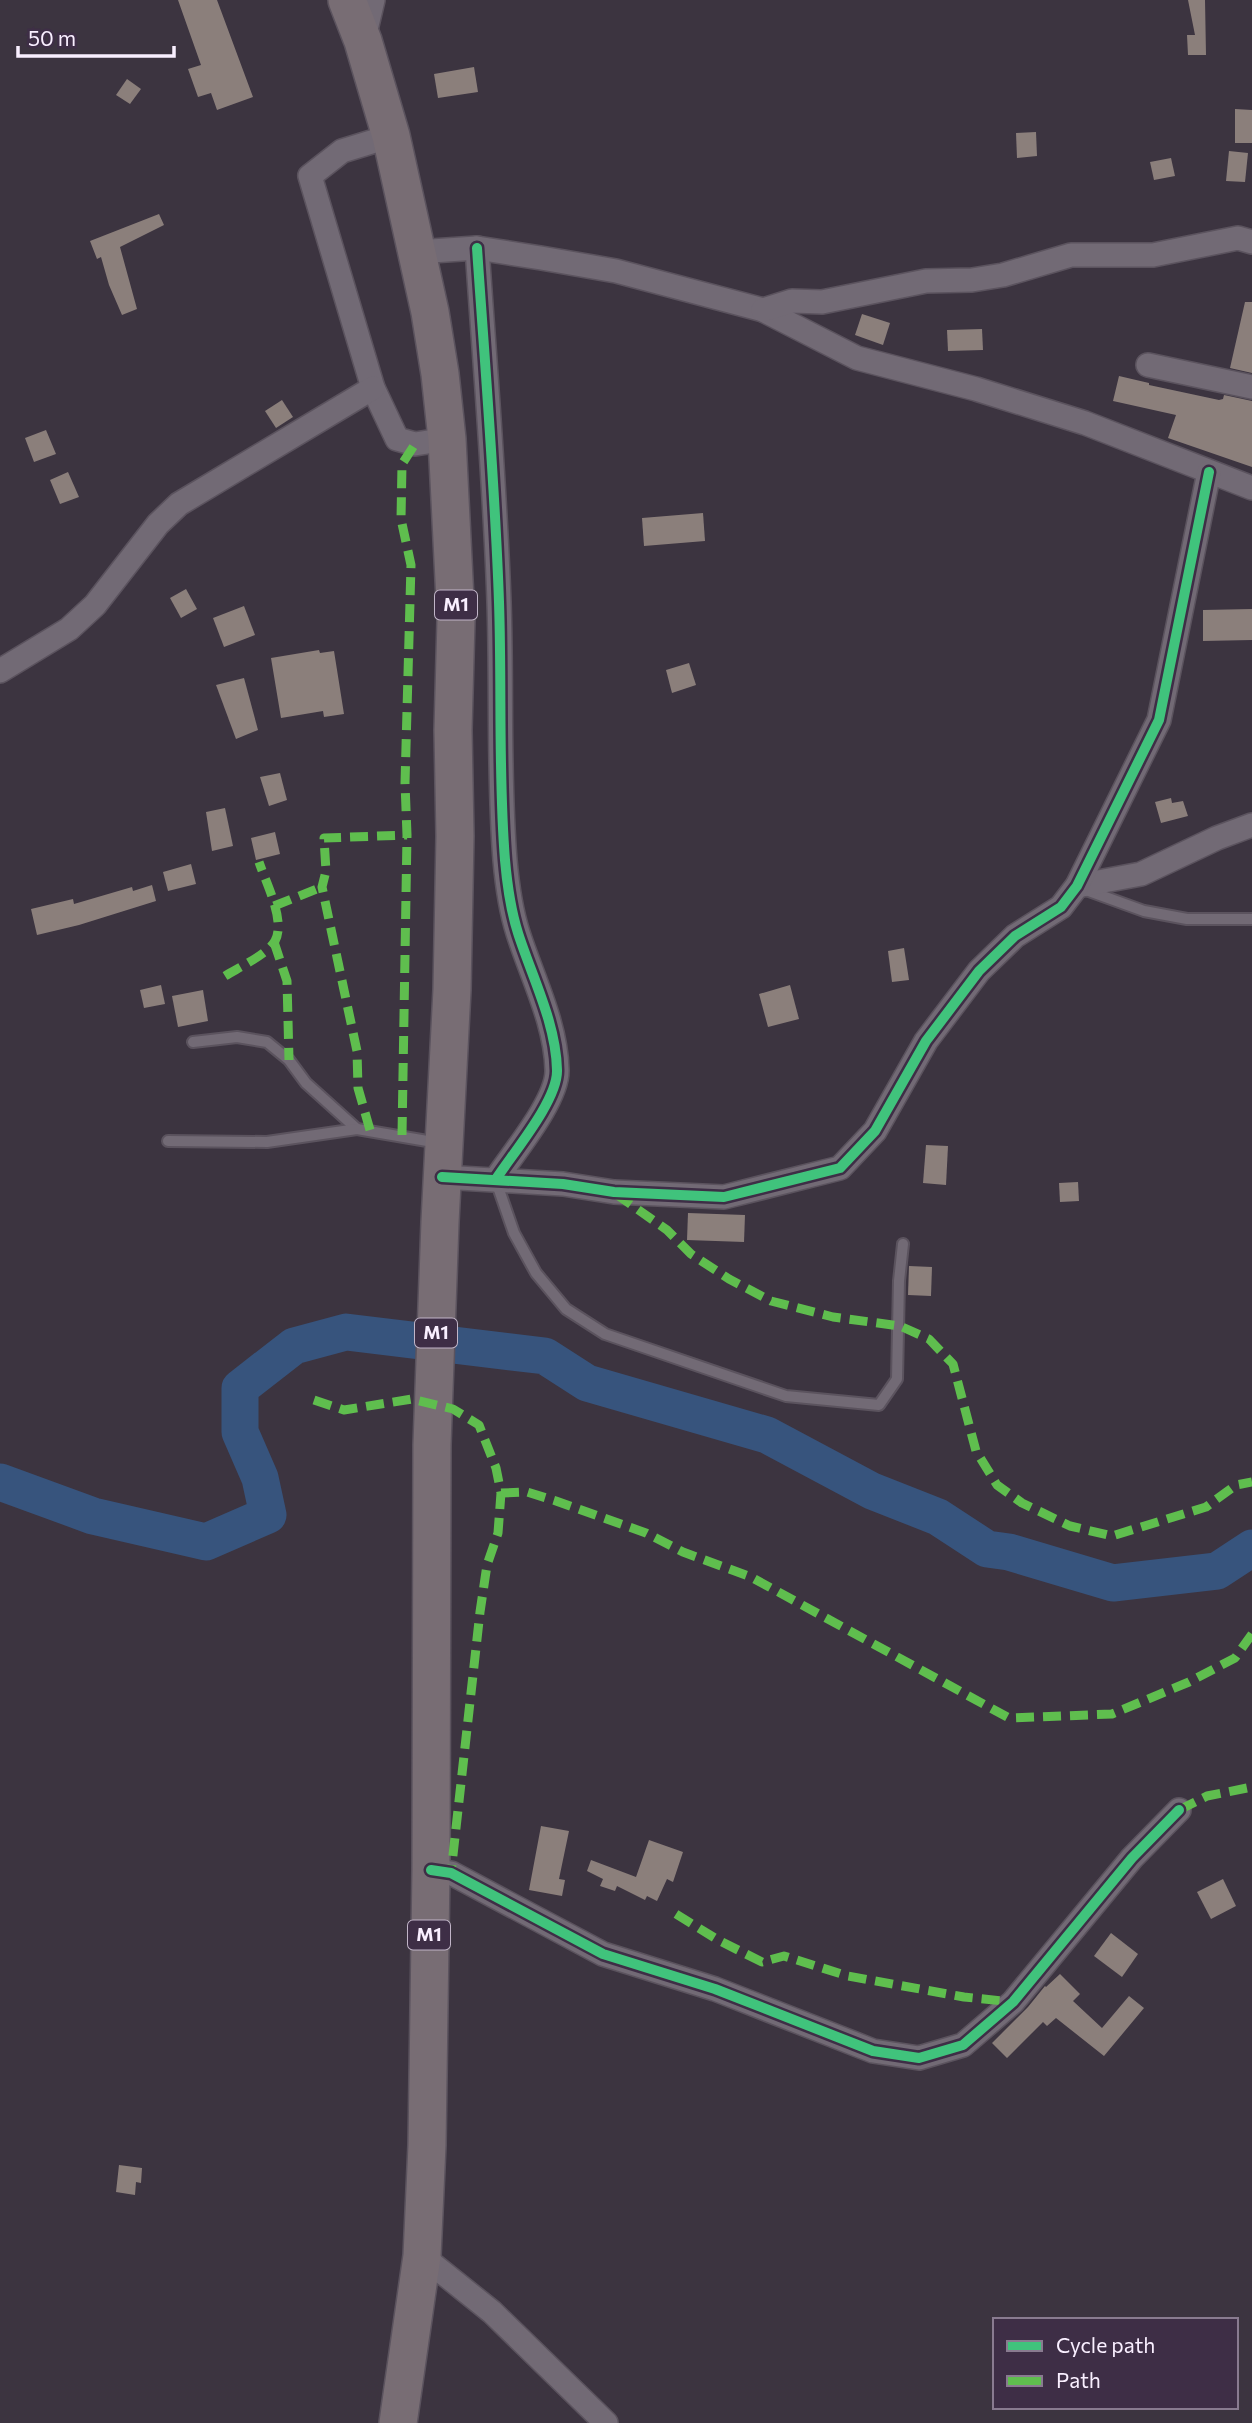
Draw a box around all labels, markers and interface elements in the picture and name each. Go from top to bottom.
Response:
scale bar [18,14,173,58]
text: 50 m [28,25,76,50]
road number: M1 [435,590,477,620]
road number: M1 [415,1318,457,1348]
road number: M1 [408,1921,450,1950]
legend [993,2318,1238,2409]
text: Cycle path [1056,2332,1155,2357]
text: Path [1056,2367,1101,2392]

